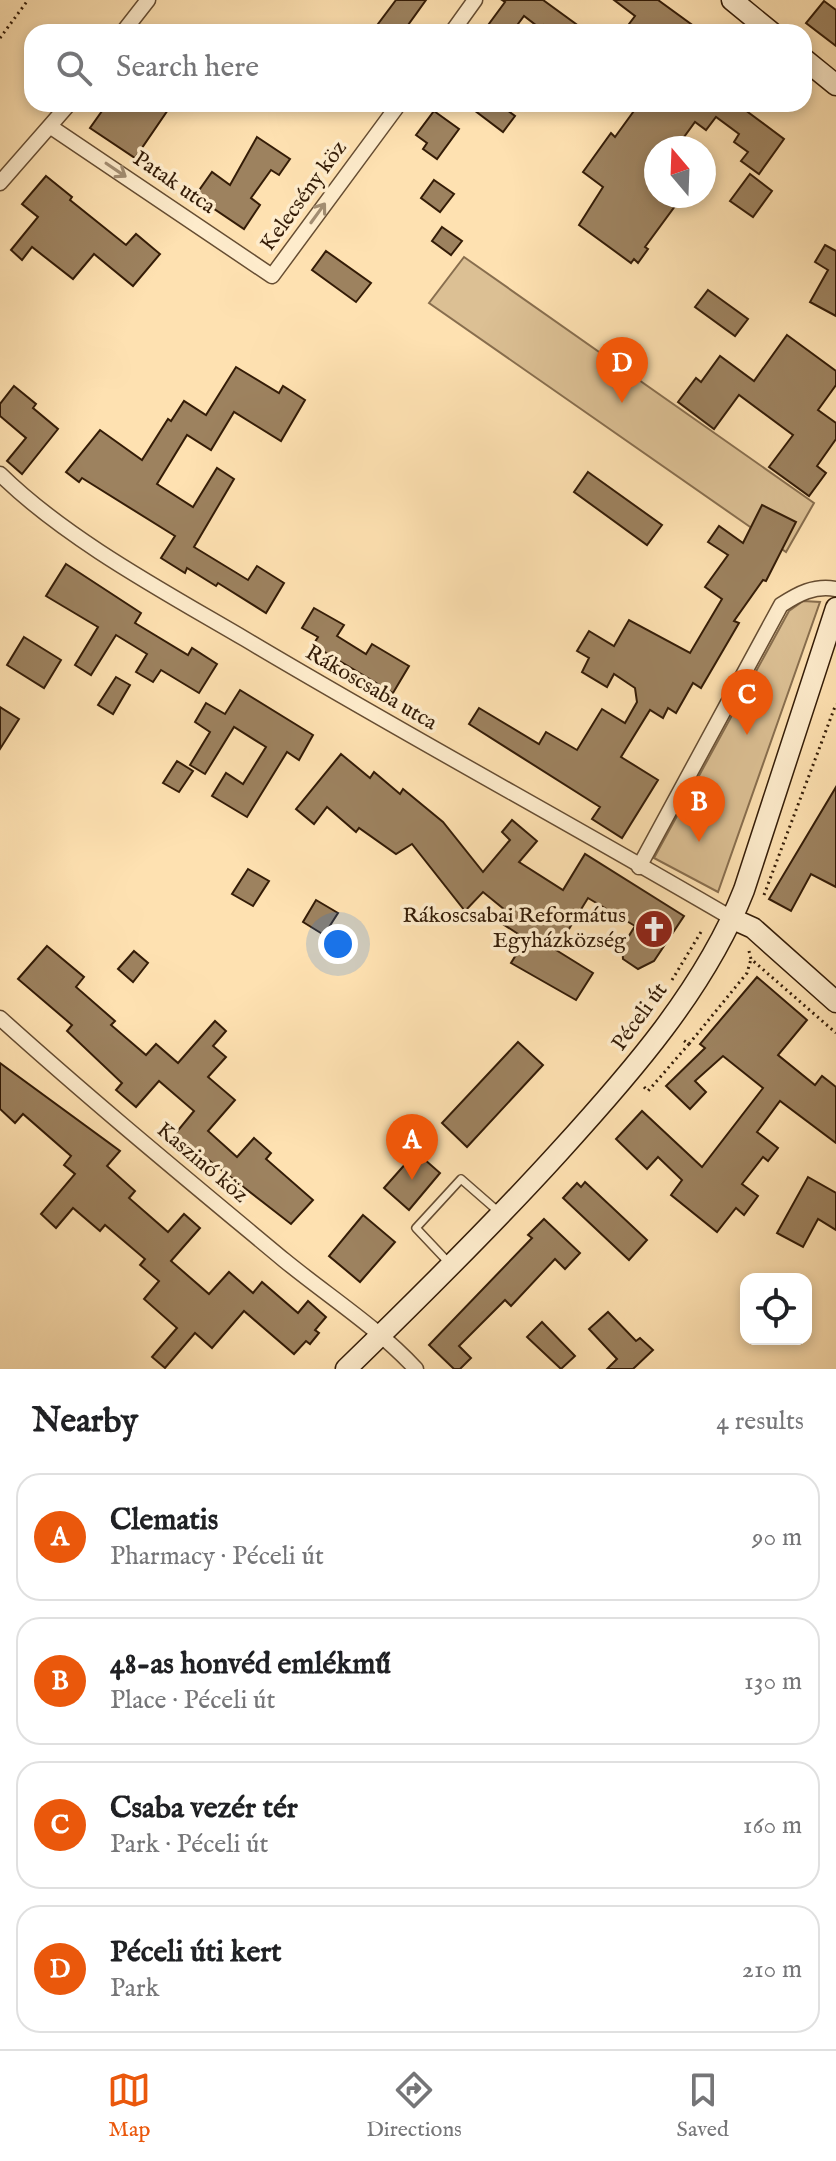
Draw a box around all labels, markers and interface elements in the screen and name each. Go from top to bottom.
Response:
search box [24,24,812,112]
icon: search [52,46,96,90]
text: Search here [116,49,259,87]
street label: Kelecsény köz [254,135,354,257]
north arrow [644,136,716,208]
street label: Patak utca [127,145,221,221]
one-way arrow [104,162,127,178]
one-way arrow [310,203,327,224]
pin: D [596,337,648,403]
street label: Rákoscsaba utca [300,639,442,737]
pin: C [721,669,773,735]
pin: B [673,776,725,842]
place label: Rákoscsabai Református Egyházközség [402,902,627,955]
church icon: Rákoscsabai Református Egyházközség [633,908,675,950]
your location [318,924,358,964]
street label: Péceli út [606,977,674,1057]
pin: A [386,1114,438,1180]
street label: Kaszinó köz [150,1117,254,1209]
map controls [740,1273,812,1345]
button: locate [740,1273,812,1345]
text: Nearby [32,1400,138,1443]
text: 4 results [716,1405,804,1438]
text: Clematis [110,1502,218,1540]
text: A [51,1521,69,1554]
text: 90 m [752,1521,802,1554]
text: Pharmacy · Péceli út [110,1540,324,1573]
text: 48-as honvéd emlékmű [110,1646,391,1684]
text: B [51,1665,69,1698]
text: 130 m [744,1665,802,1698]
text: Place · Péceli út [110,1684,275,1717]
text: Csaba vezér tér [110,1790,298,1828]
text: C [51,1809,69,1842]
text: 160 m [743,1809,802,1842]
text: Park · Péceli út [110,1828,268,1861]
text: Péceli úti kert [110,1934,282,1972]
text: D [50,1953,70,1986]
text: 210 m [742,1953,802,1986]
text: Park [110,1972,159,2005]
tab: Map [107,2068,151,2144]
tab: Directions [366,2068,462,2144]
tab: Saved [677,2068,729,2144]

